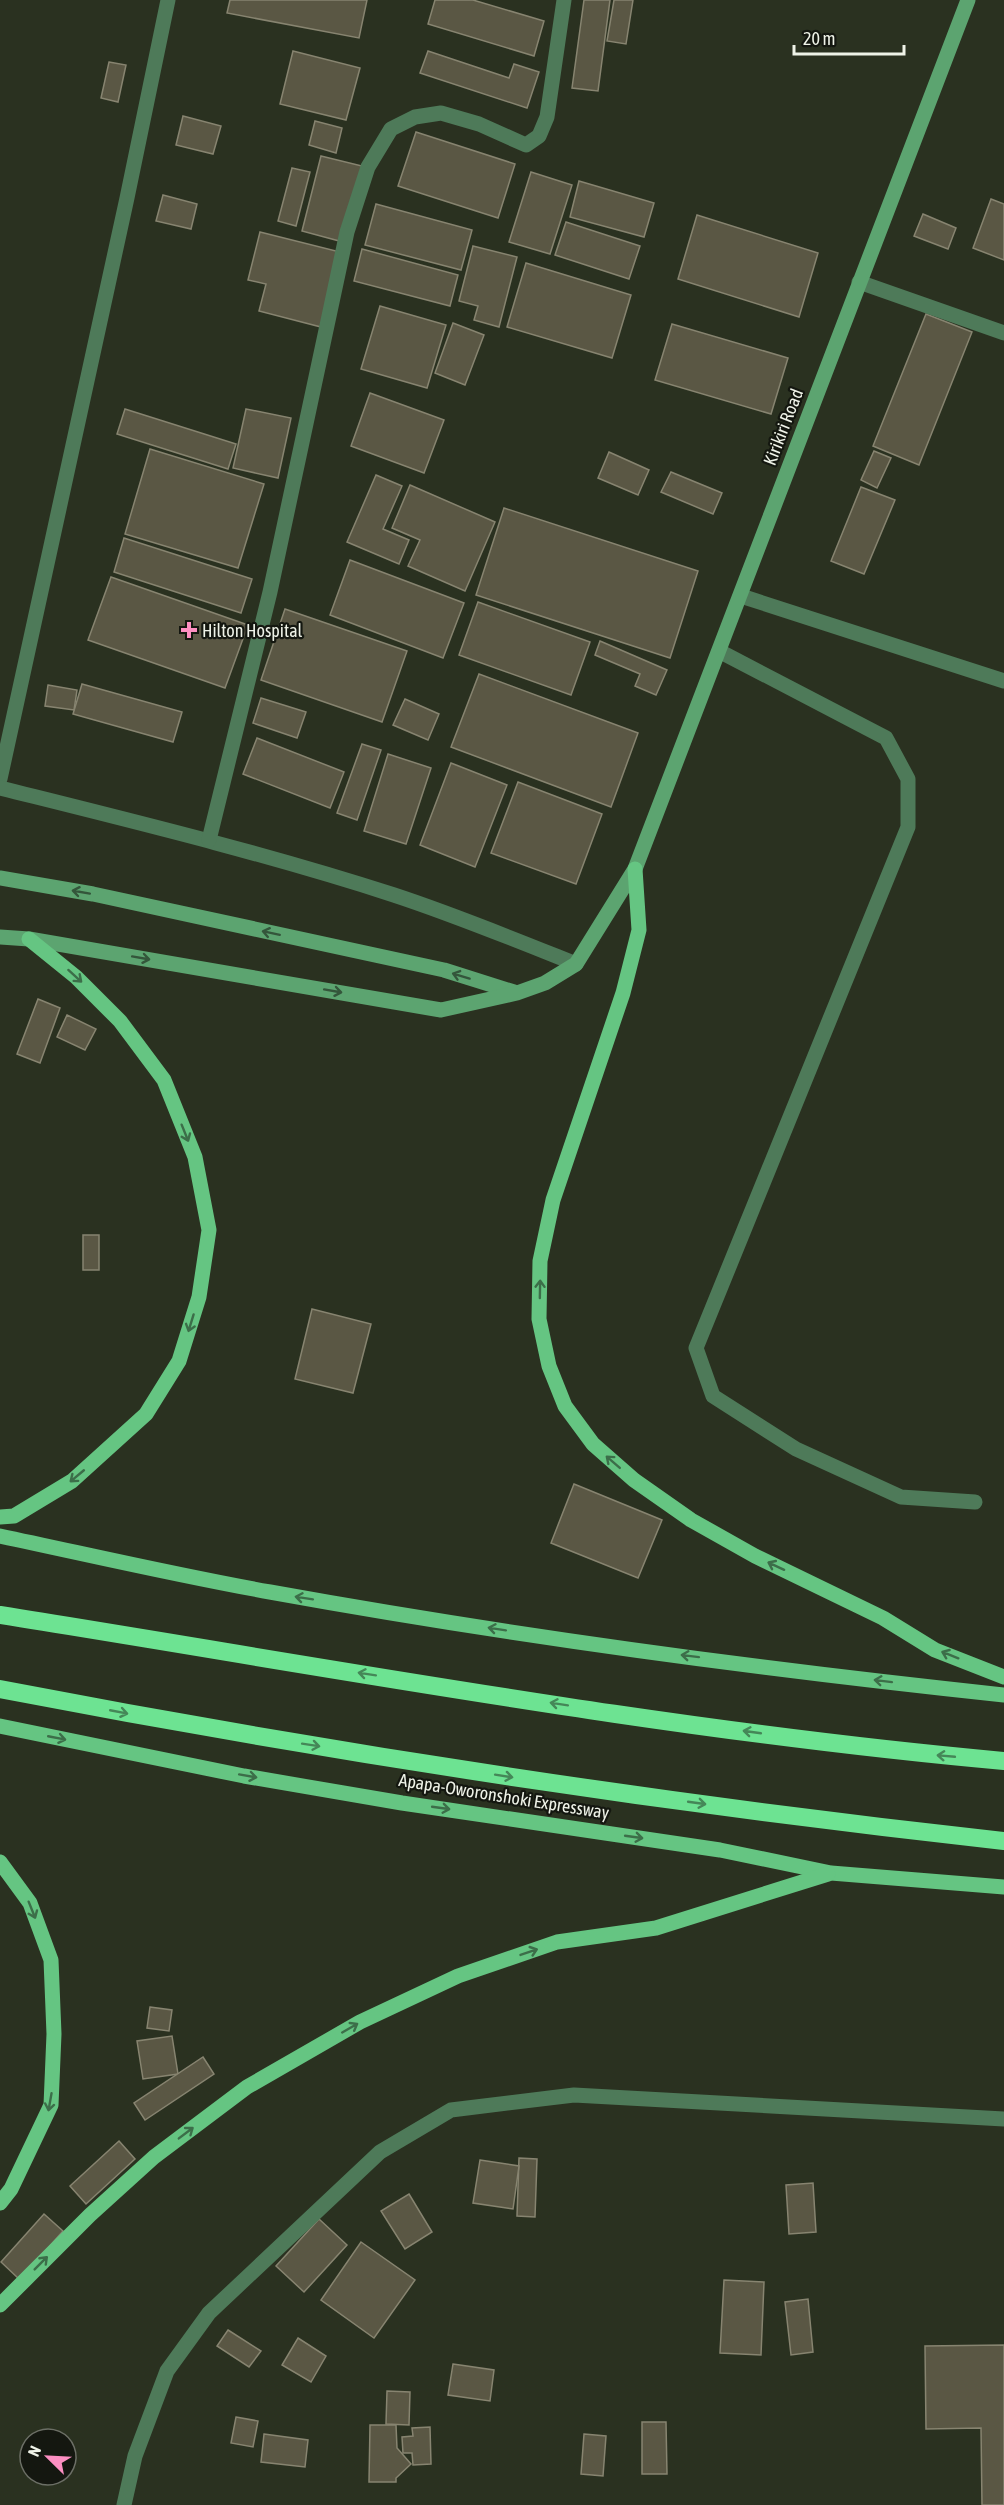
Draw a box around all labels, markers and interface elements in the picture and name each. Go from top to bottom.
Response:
scale bar [794,18,904,56]
text: 20 m [803,28,835,49]
street label: Kirikiri Road [759,386,807,468]
place label: Hilton Hospital [202,620,303,641]
marker: Hilton Hospital [180,621,198,639]
one-way arrow [71,886,91,897]
one-way arrow [262,926,281,938]
one-way arrow [130,953,150,964]
one-way arrow [67,969,82,983]
one-way arrow [452,970,471,981]
one-way arrow [323,986,342,997]
one-way arrow [180,1124,191,1142]
one-way arrow [534,1279,545,1299]
one-way arrow [185,1313,196,1332]
one-way arrow [606,1455,621,1469]
one-way arrow [70,1469,85,1483]
one-way arrow [768,1560,786,1572]
one-way arrow [295,1592,315,1603]
one-way arrow [487,1624,507,1635]
one-way arrow [941,1649,959,1660]
one-way arrow [681,1650,700,1661]
one-way arrow [357,1668,377,1679]
one-way arrow [874,1675,894,1686]
one-way arrow [550,1698,570,1709]
one-way arrow [109,1707,129,1718]
one-way arrow [743,1726,763,1737]
one-way arrow [47,1733,67,1744]
one-way arrow [301,1739,321,1750]
one-way arrow [936,1750,956,1761]
street label: Apapa-Oworonshoki Expressway [397,1769,611,1823]
one-way arrow [494,1770,513,1781]
one-way arrow [238,1771,258,1782]
one-way arrow [687,1798,706,1809]
one-way arrow [430,1803,450,1814]
one-way arrow [623,1832,643,1843]
one-way arrow [27,1901,38,1919]
one-way arrow [519,1945,538,1956]
one-way arrow [341,2021,358,2033]
one-way arrow [44,2092,55,2111]
one-way arrow [178,2127,194,2140]
one-way arrow [34,2256,49,2271]
north arrow [18,2427,78,2487]
text: N [24,2443,44,2459]

